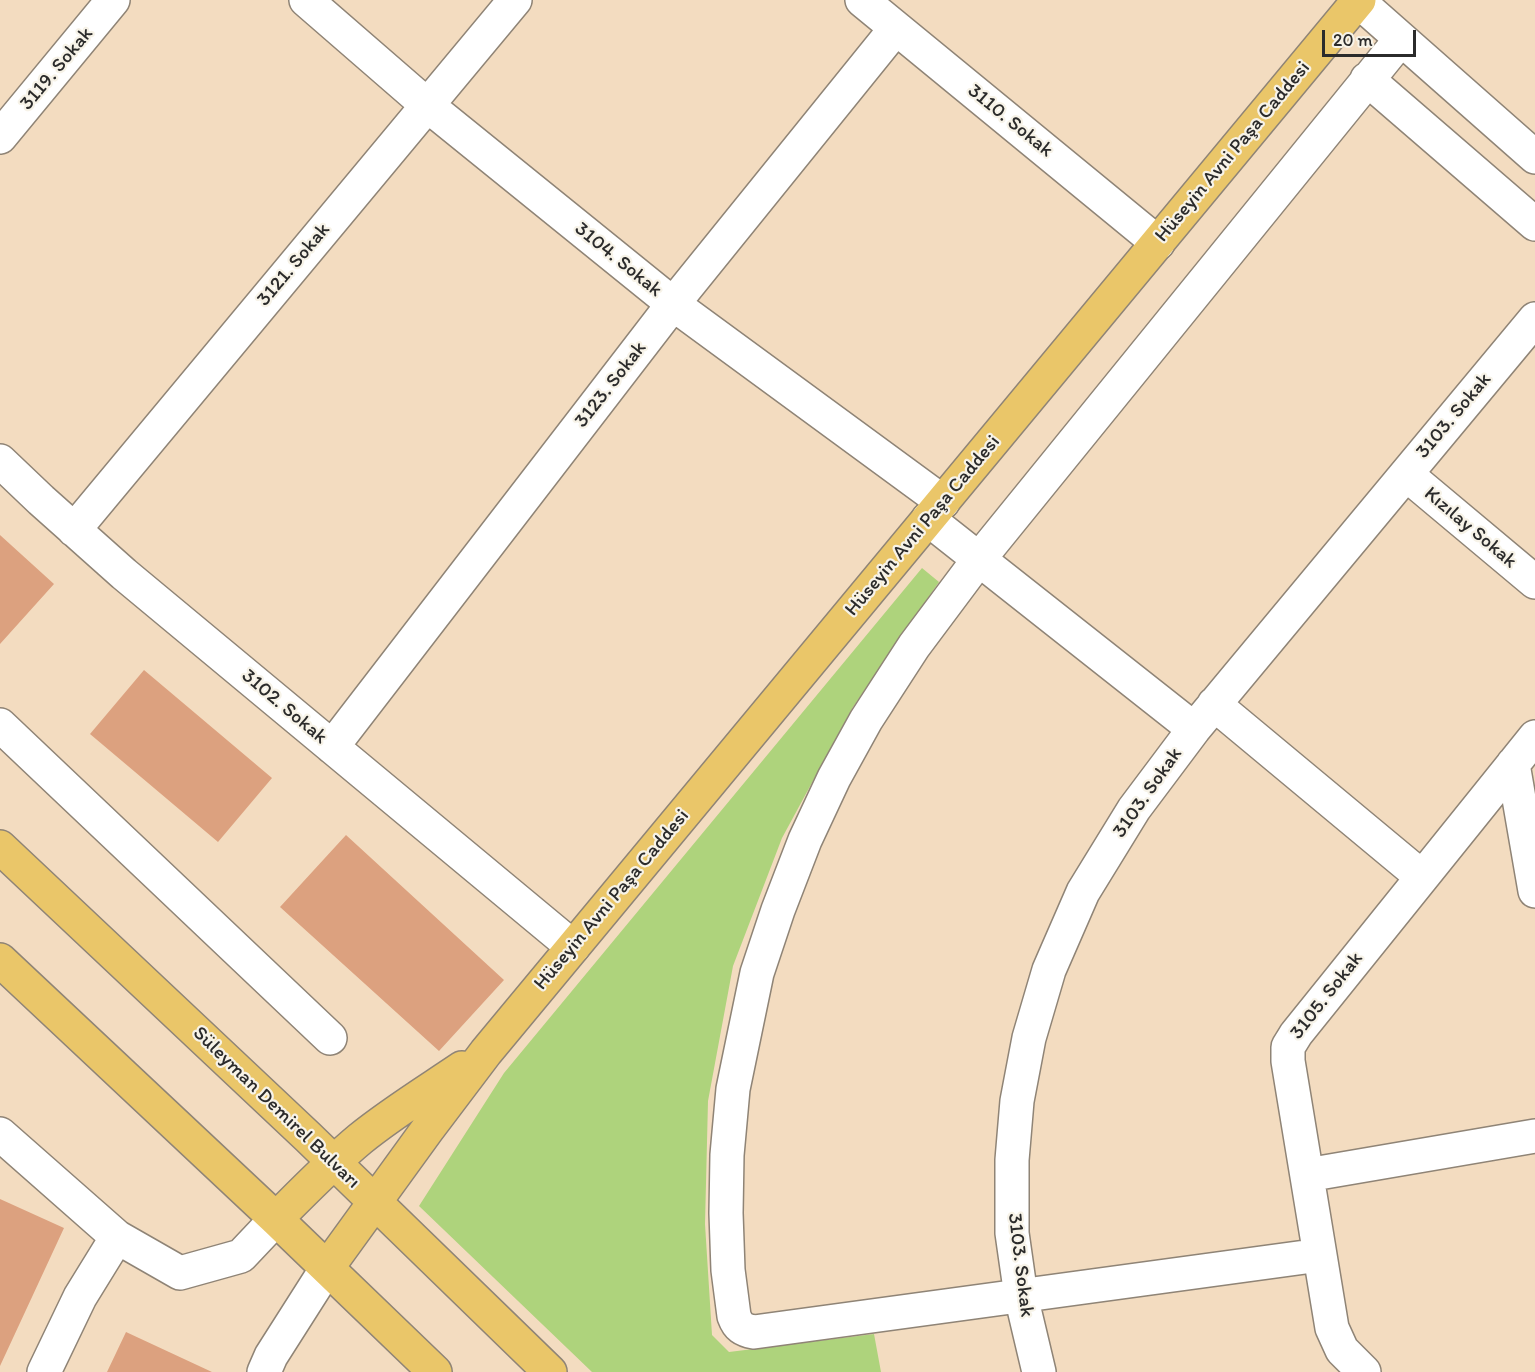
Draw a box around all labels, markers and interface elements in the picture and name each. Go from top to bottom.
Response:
scale bar [1325,18,1420,56]
street label: 3119. Sokak [15,23,99,115]
text: 20 m [1333,29,1373,51]
street label: Hüseyin Avni Paşa Caddesi [1150,57,1316,247]
street label: 3110. Sokak [962,79,1058,163]
street label: 3104. Sokak [569,217,667,303]
street label: 3121. Sokak [252,219,336,311]
street label: 3123. Sokak [570,337,652,433]
street label: 3103. Sokak [1411,368,1497,464]
street label: Hüseyin Avni Paşa Caddesi [840,431,1006,621]
street label: Kızılay Sokak [1419,482,1521,574]
street label: 3102. Sokak [236,664,332,750]
street label: 3103. Sokak [1108,743,1188,843]
street label: Hüseyin Avni Paşa Caddesi [529,805,695,995]
street label: 3105. Sokak [1285,948,1369,1044]
street label: Süleyman Demirel Bulvarı [187,1022,365,1194]
street label: 3103. Sokak [1002,1212,1038,1318]

